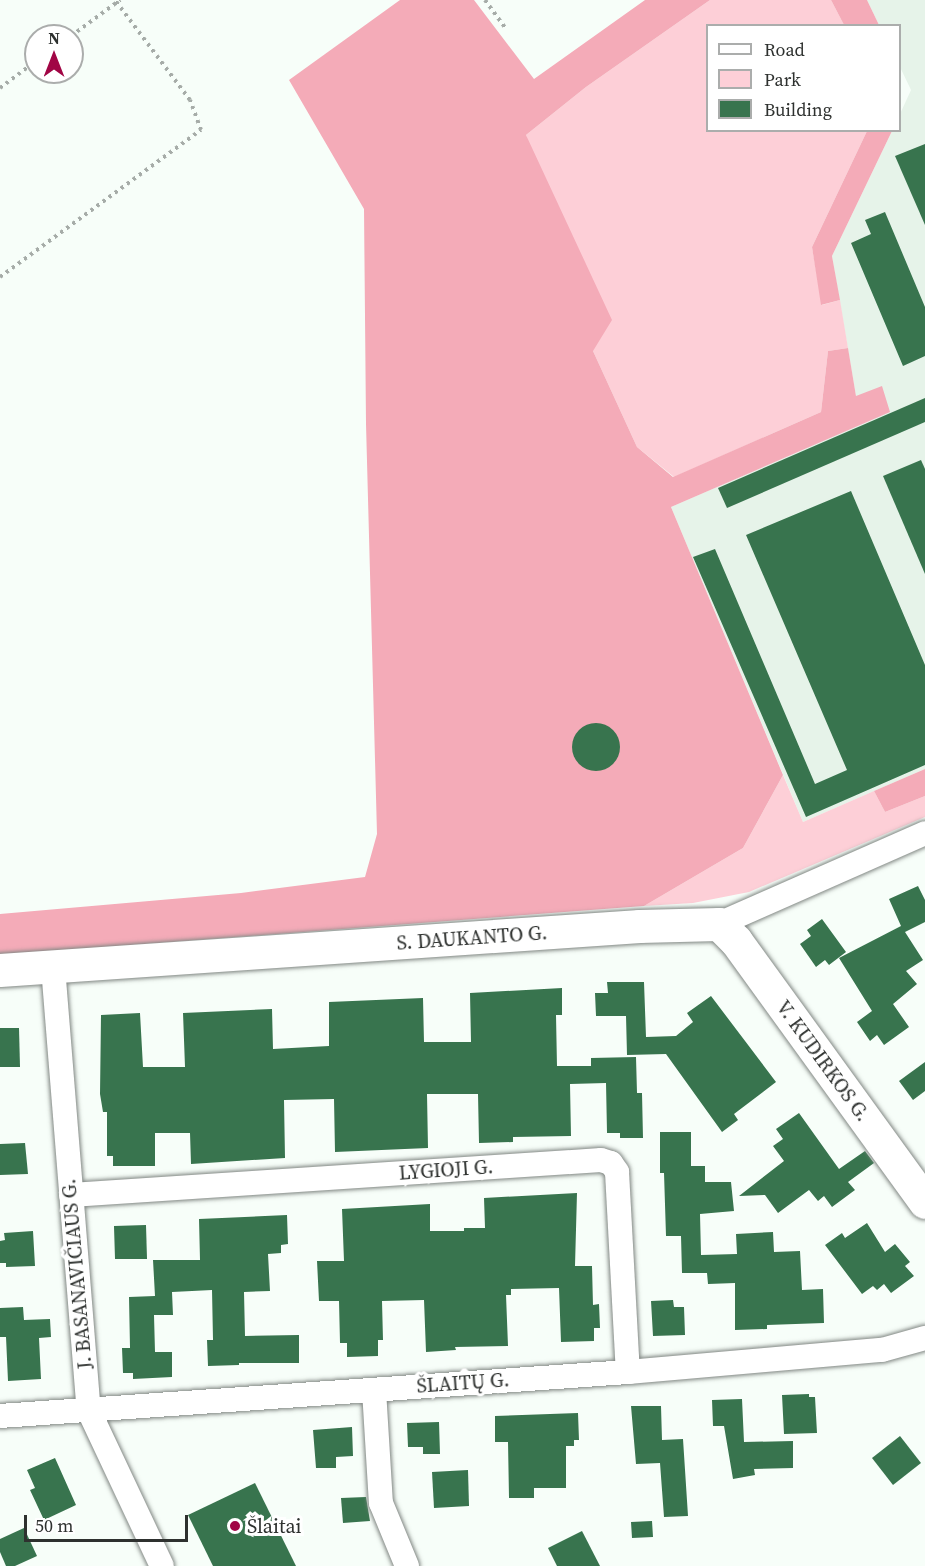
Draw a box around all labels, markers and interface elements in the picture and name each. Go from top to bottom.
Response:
north arrow [24,24,84,84]
legend [706,24,901,132]
text: N [48,27,60,49]
text: Road [764,37,805,62]
text: Park [764,67,801,92]
text: Building [764,97,832,122]
street label: S. DAUKANTO G. [396,921,548,955]
street label: V. KUDIRKOS G. [771,996,875,1126]
street label: LYGIOJI G. [398,1155,494,1185]
street label: J. BASANAVIČIAUS G. [57,1178,97,1370]
street label: ŠLAITŲ G. [416,1368,510,1398]
scale bar [27,1503,190,1541]
text: 50 m [35,1513,73,1538]
place label: Šlaitai [247,1514,302,1538]
marker: Šlaitai [228,1519,242,1533]

